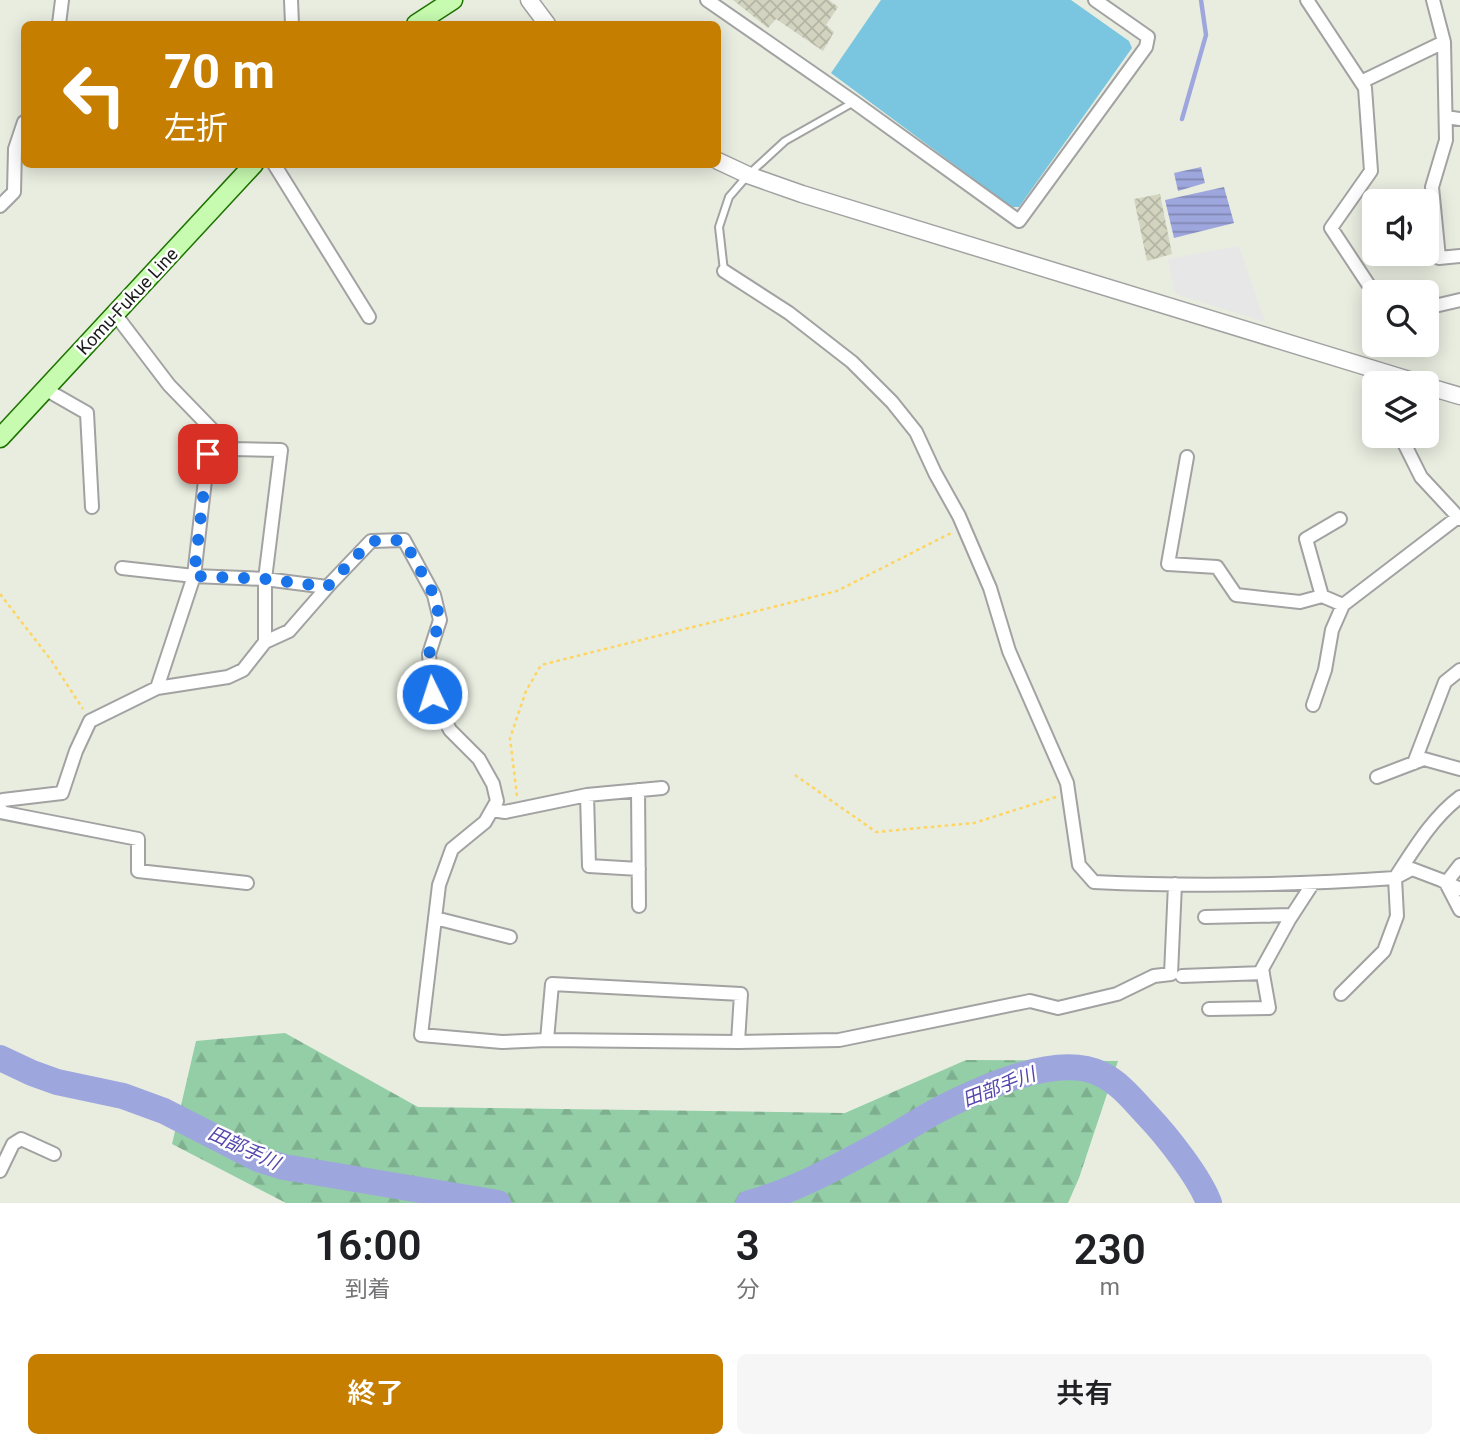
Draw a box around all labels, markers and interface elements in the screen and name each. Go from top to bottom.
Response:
text: 70 m [164,43,275,100]
icon: left [49,49,140,140]
text: 左折 [164,109,228,147]
map controls [1362,189,1439,448]
button: sound [1362,189,1439,266]
street label: Komu-Fukue Line [72,243,182,359]
button: search [1362,280,1439,357]
button: layers [1362,371,1439,448]
pin [178,424,238,484]
icon: arrive [189,435,227,473]
position arrow [395,657,469,731]
water label: 田部手川 [959,1062,1040,1111]
water label: 田部手川 [205,1122,285,1175]
text: 16:00 [314,1221,422,1270]
text: 3 [736,1221,760,1270]
text: 230 [1074,1225,1146,1274]
text: m [1100,1274,1120,1301]
text: 到着 [345,1276,391,1303]
text: 分 [736,1276,759,1303]
button: 終了 [28,1354,723,1434]
button: 共有 [737,1354,1432,1434]

